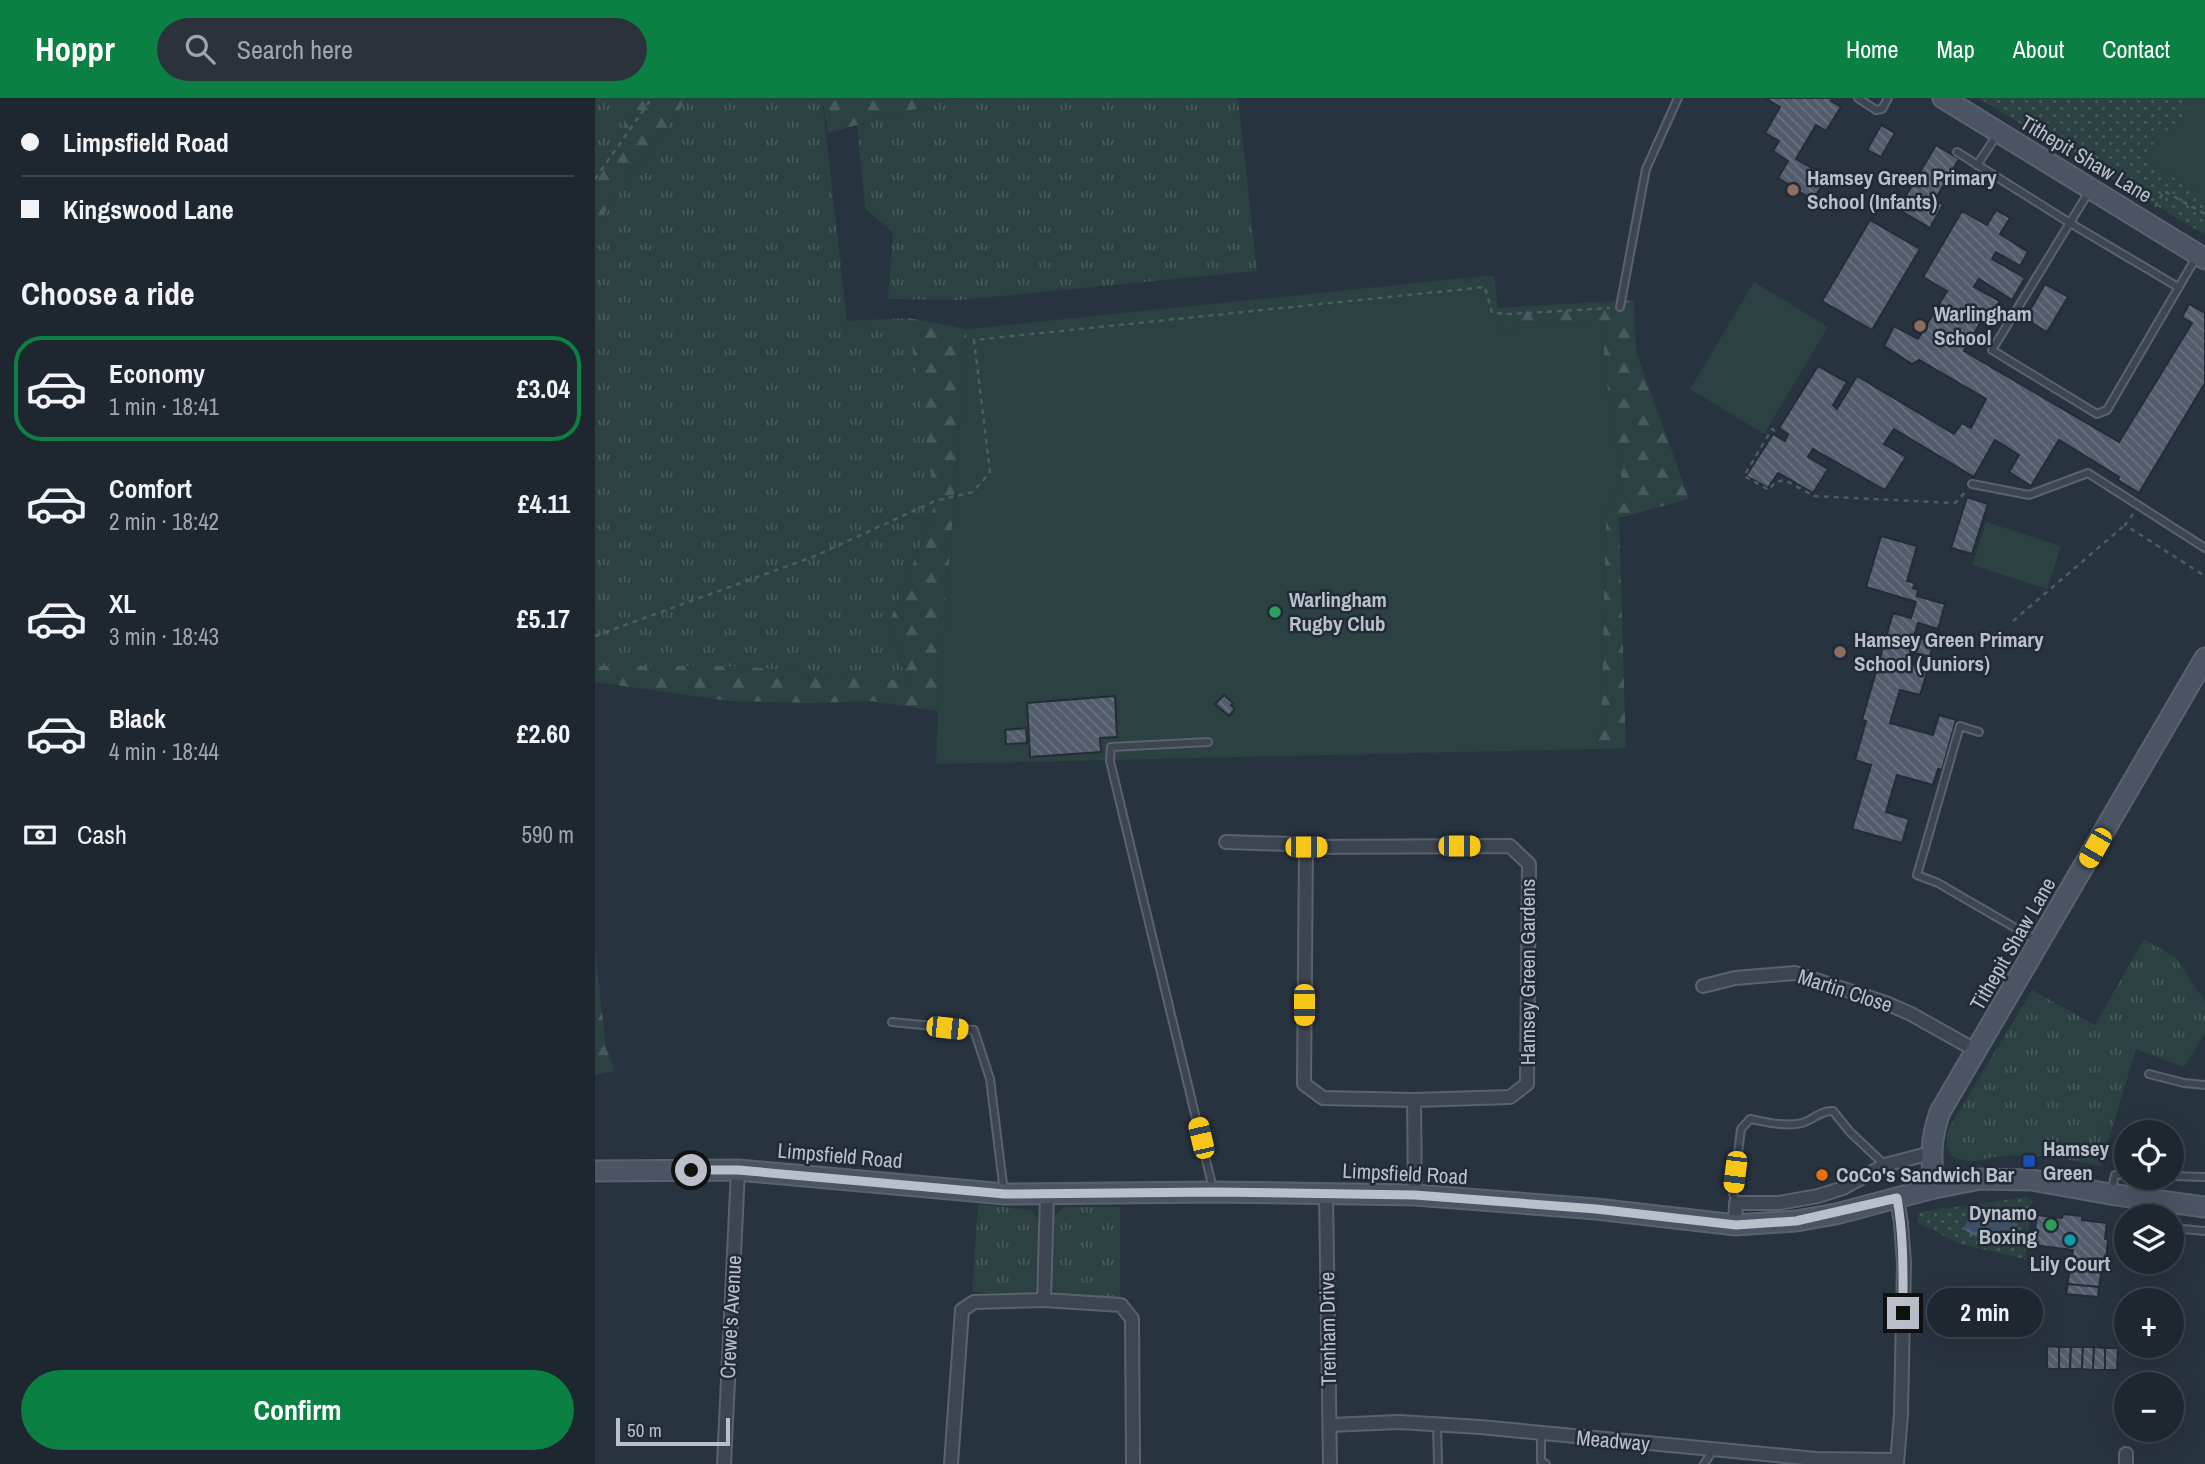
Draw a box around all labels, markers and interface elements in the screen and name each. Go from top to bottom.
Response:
search box [157,18,647,81]
text: Hoppr [35,27,115,71]
icon: search [181,30,219,68]
text: Search here [237,32,353,67]
text: Home [1846,33,1898,65]
text: Map [1936,33,1975,65]
text: About [2013,33,2064,65]
text: Contact [2102,33,2170,65]
street label: Tithepit Shaw Lane [2015,108,2158,209]
text: Limpsfield Road [63,125,229,160]
place label: Hamsey Green Primary School (Infants) [1807,163,1997,216]
marker: Hamsey Green Primary School (Infants) [1785,182,1801,198]
text: Kingswood Lane [63,192,234,227]
text: Choose a ride [21,272,195,315]
place label: Warlingham School [1934,299,2032,352]
marker: Warlingham School [1912,318,1928,334]
text: Economy [109,356,205,391]
icon: car [25,357,88,420]
text: £3.04 [517,371,570,406]
text: 1 min · 18:41 [109,391,219,422]
text: Comfort [109,471,192,506]
icon: car [25,472,88,535]
text: £4.11 [518,486,570,521]
text: 2 min · 18:42 [109,506,219,537]
place label: Warlingham Rugby Club [1289,585,1387,638]
text: XL [109,586,136,621]
icon: car [25,587,88,650]
text: £5.17 [517,601,570,636]
marker: Warlingham Rugby Club [1267,604,1283,620]
text: 3 min · 18:43 [109,621,219,652]
place label: Hamsey Green Primary School (Juniors) [1854,625,2044,678]
marker: Hamsey Green Primary School (Juniors) [1832,644,1848,660]
text: Black [109,701,166,736]
icon: car [25,702,88,765]
text: £2.60 [517,716,570,751]
text: 4 min · 18:44 [109,736,219,767]
icon: cash [21,816,59,854]
text: Cash [77,817,127,852]
text: 590 m [522,819,574,850]
car [2076,825,2115,871]
car [1439,836,1481,857]
car [1286,837,1328,858]
street label: Tithepit Shaw Lane [1963,872,2062,1016]
street label: Hamsey Green Gardens [1513,879,1542,1065]
street label: Martin Close [1794,962,1896,1019]
car [1294,984,1315,1026]
car [926,1015,969,1041]
car [1187,1115,1216,1161]
map controls [2114,1120,2184,1442]
button: locate [2114,1120,2184,1190]
place label: Hamsey Green [2043,1134,2109,1187]
street label: Limpsfield Road [776,1136,904,1175]
car [1723,1150,1748,1194]
marker: Hamsey Green [2021,1153,2037,1169]
route start [675,1154,707,1186]
street label: Limpsfield Road [1342,1156,1468,1191]
place label: CoCo's Sandwich Bar [1836,1160,2015,1189]
marker: CoCo's Sandwich Bar [1814,1167,1830,1183]
place label: Dynamo Boxing [1969,1198,2037,1251]
button: layers [2114,1204,2184,1274]
marker: Dynamo Boxing [2043,1217,2059,1233]
marker: Lily Court [2062,1232,2078,1248]
place label: Lily Court [2030,1249,2110,1278]
street label: Crewe's Avenue [713,1254,748,1379]
street label: Trenham Drive [1312,1272,1343,1386]
callout: 2 min [1927,1288,2043,1338]
button: + [2114,1288,2184,1358]
route end [1887,1297,1919,1329]
text: 2 min [1960,1297,2010,1328]
button: Confirm [21,1370,574,1450]
button: − [2114,1372,2184,1442]
scale bar [616,1415,730,1447]
text: 50 m [627,1417,662,1443]
street label: Meadway [1575,1423,1651,1458]

